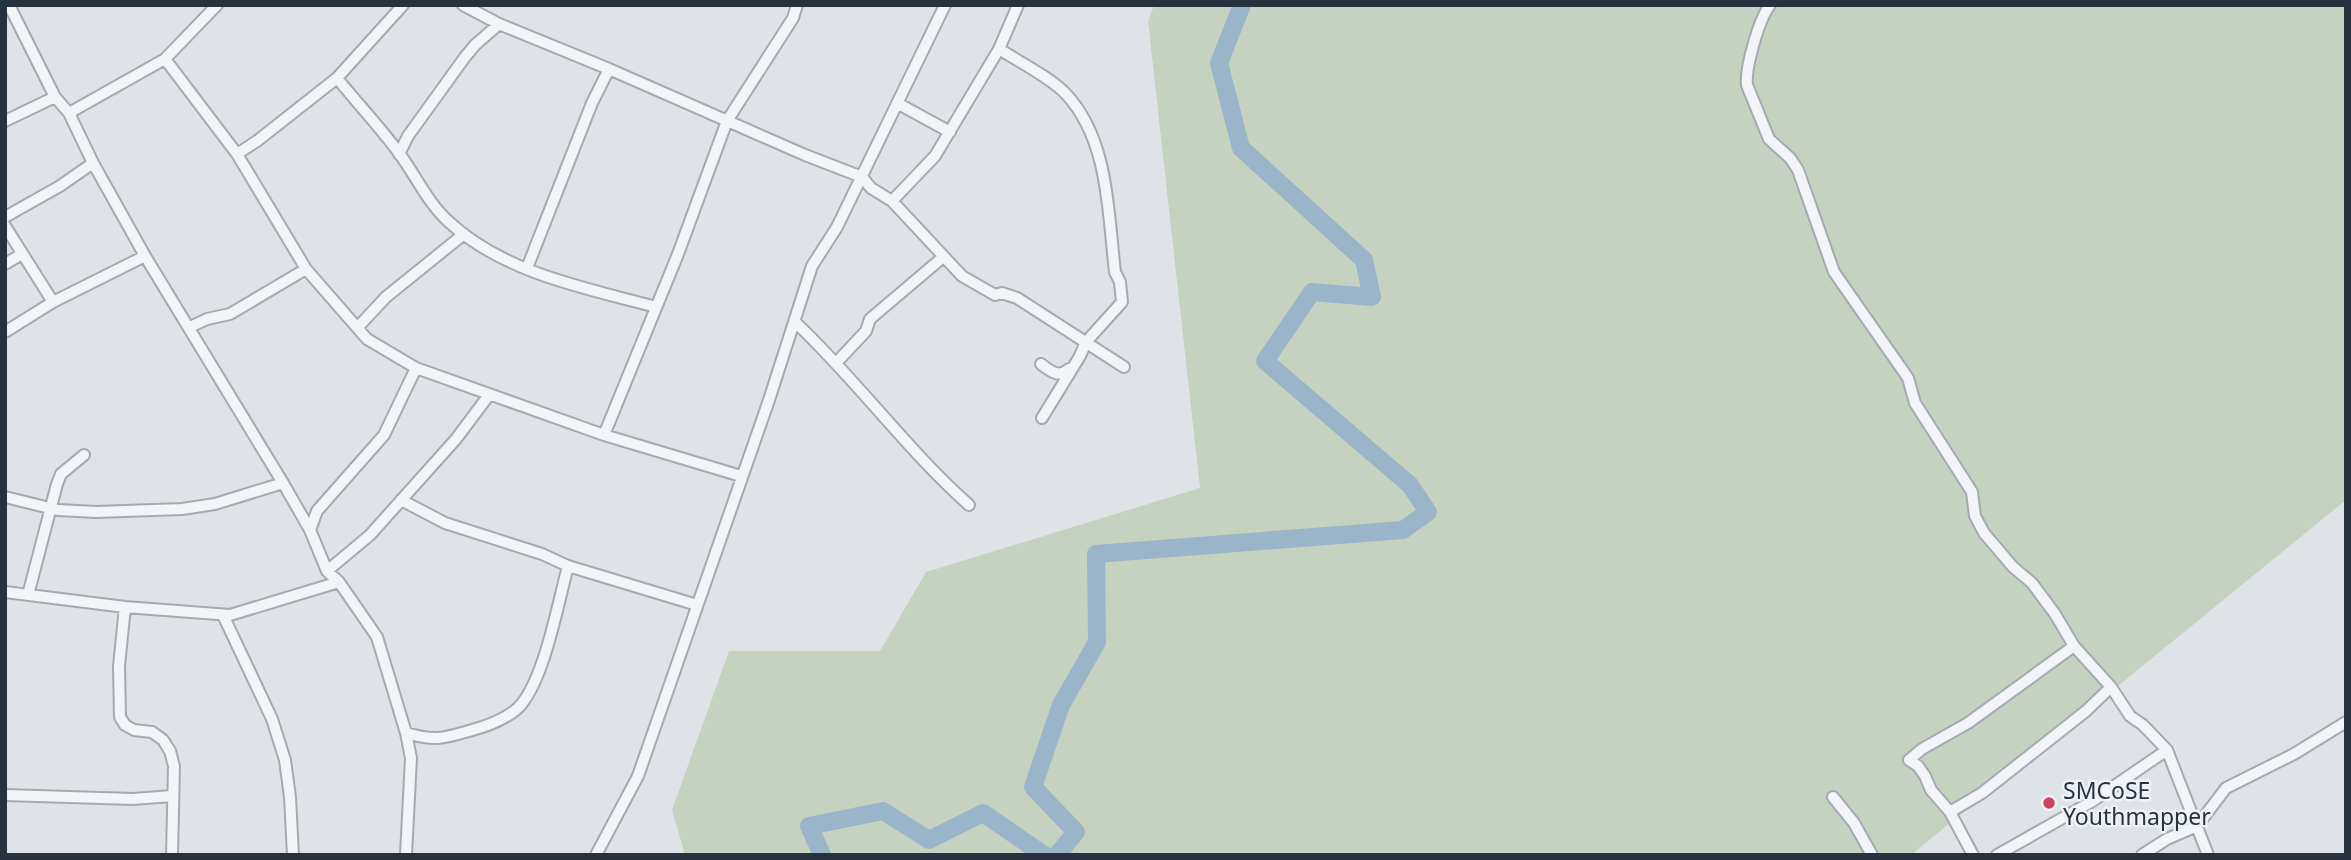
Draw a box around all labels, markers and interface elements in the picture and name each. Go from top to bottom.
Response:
place label: SMCoSE Youthmapper [2063,774,2211,832]
marker: SMCoSE Youthmapper [2041,795,2057,811]

